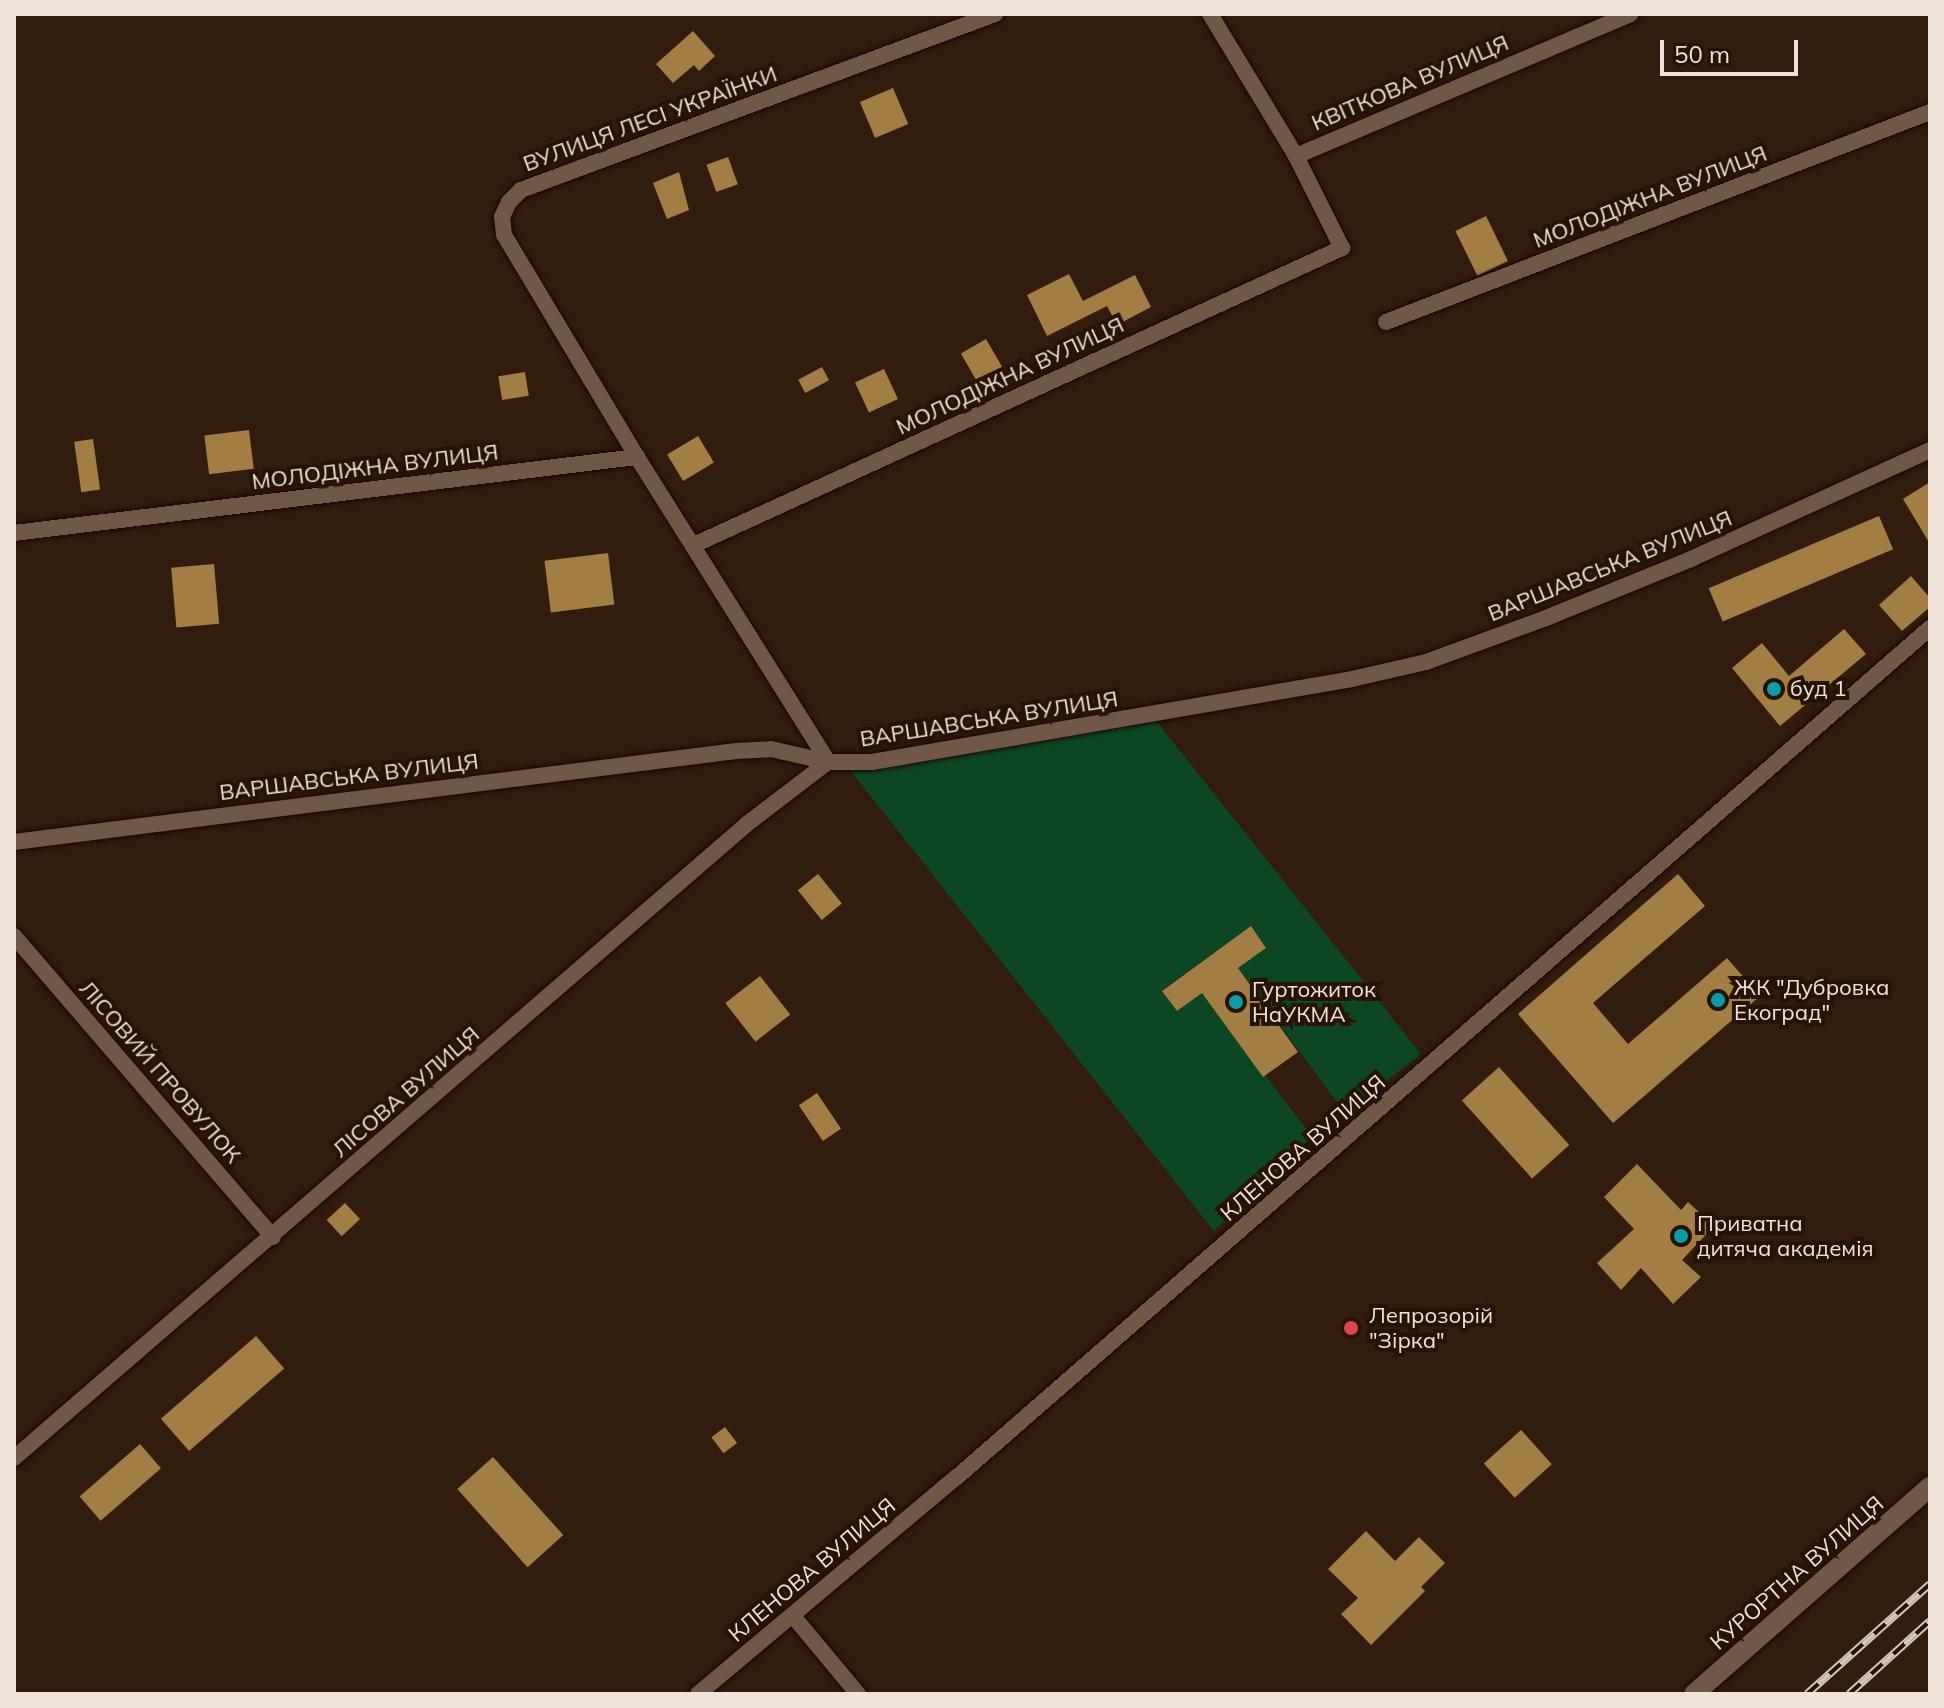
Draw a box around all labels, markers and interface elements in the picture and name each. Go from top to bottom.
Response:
scale bar [1664,24,1802,74]
street label: КВІТКОВА ВУЛИЦЯ [1308,30,1512,136]
text: 50 m [1674,39,1730,69]
street label: ВУЛИЦЯ ЛЕСІ УКРАЇНКИ [520,61,780,177]
street label: МОЛОДІЖНА ВУЛИЦЯ [1529,140,1771,254]
street label: МОЛОДІЖНА ВУЛИЦЯ [892,312,1128,440]
street label: МОЛОДІЖНА ВУЛИЦЯ [250,439,500,495]
street label: ВАРШАВСЬКА ВУЛИЦЯ [1484,505,1736,627]
place label: буд 1 [1790,676,1847,702]
marker: буд 1 [1765,680,1783,698]
street label: ВАРШАВСЬКА ВУЛИЦЯ [858,686,1120,752]
street label: ВАРШАВСЬКА ВУЛИЦЯ [218,748,480,806]
place label: ЖК "Дубровка Екоград" [1734,974,1889,1026]
street label: ЛІСОВИЙ ПРОВУЛОК [74,975,246,1169]
place label: Гуртожиток НаУКМА [1252,976,1376,1028]
marker: ЖК "Дубровка Екоград" [1709,991,1727,1009]
marker: Гуртожиток НаУКМА [1227,993,1245,1011]
street label: ЛІСОВА ВУЛИЦЯ [327,1021,485,1163]
street label: КЛЕНОВА ВУЛИЦЯ [1215,1069,1391,1227]
place label: Приватна дитяча академiя [1697,1210,1873,1262]
marker: Приватна дитяча академiя [1672,1227,1690,1245]
place label: Лепрозорій "Зірка" [1369,1302,1493,1354]
marker: Лепрозорій "Зірка" [1340,1317,1362,1339]
street label: КУРОРТНА ВУЛИЦЯ [1705,1491,1889,1655]
street label: КЛЕНОВА ВУЛИЦЯ [723,1493,901,1647]

